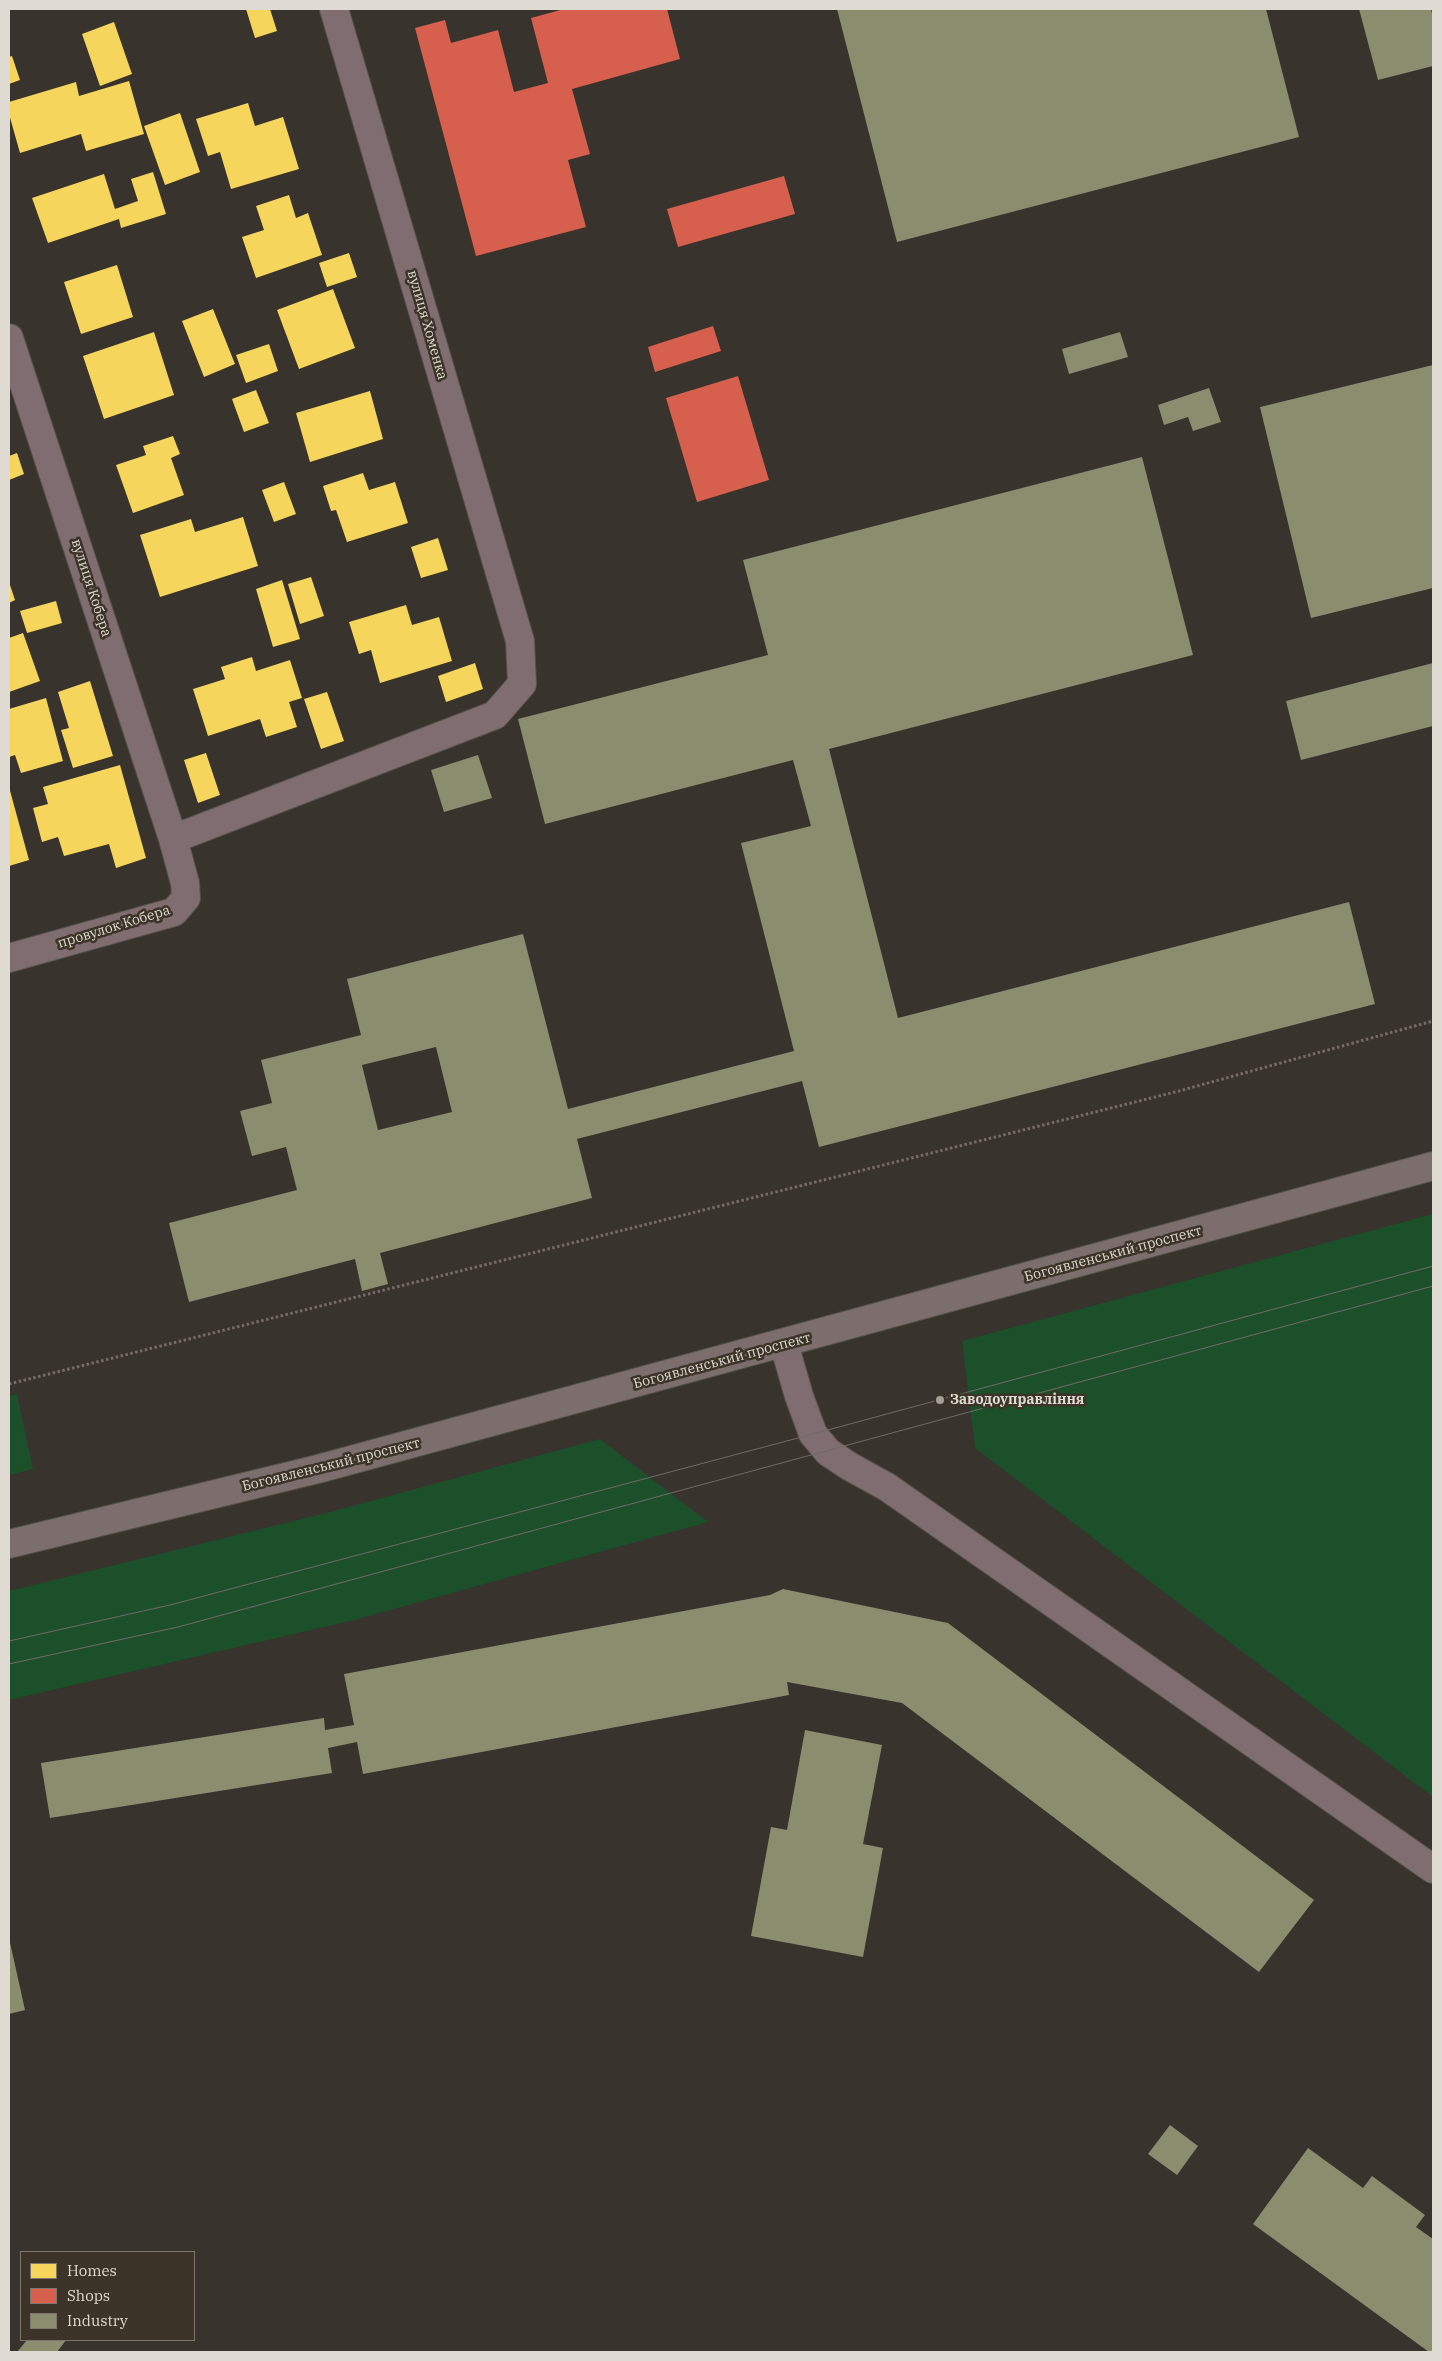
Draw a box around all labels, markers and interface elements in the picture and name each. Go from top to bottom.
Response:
street label: вулиця Хоменка [403,268,451,382]
street label: вулиця Кобера [67,537,115,639]
street label: провулок Кобера [56,902,172,952]
street label: Богоявленський проспект [1023,1222,1203,1286]
street label: Богоявленський проспект [632,1329,812,1393]
place label: Заводоуправління [950,1392,1084,1408]
marker: Заводоуправління [934,1394,946,1406]
street label: Богоявленський проспект [240,1435,422,1495]
legend [20,2251,195,2341]
text: Homes [67,2261,117,2280]
text: Shops [67,2286,110,2305]
text: Industry [67,2311,128,2330]

